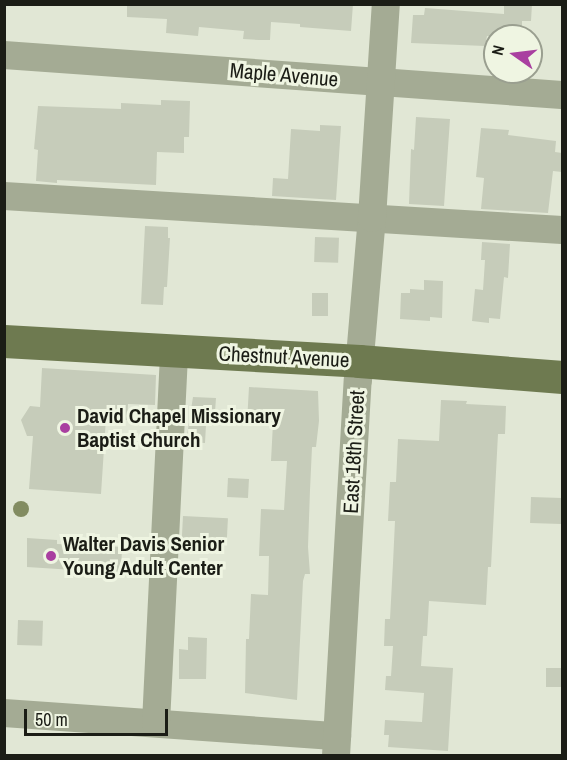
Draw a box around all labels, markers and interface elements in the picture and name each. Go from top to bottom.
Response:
north arrow [483,24,543,84]
text: N [486,43,509,57]
street label: Maple Avenue [228,58,340,92]
street label: Chestnut Avenue [218,341,350,373]
street label: East 18th Street [338,390,370,514]
place label: David Chapel Missionary Baptist Church [77,403,281,453]
marker: David Chapel Missionary Baptist Church [58,421,72,435]
place label: Walter Davis Senior Young Adult Center [63,531,224,581]
marker: Walter Davis Senior Young Adult Center [44,549,58,563]
scale bar [27,697,171,735]
text: 50 m [35,707,68,732]

